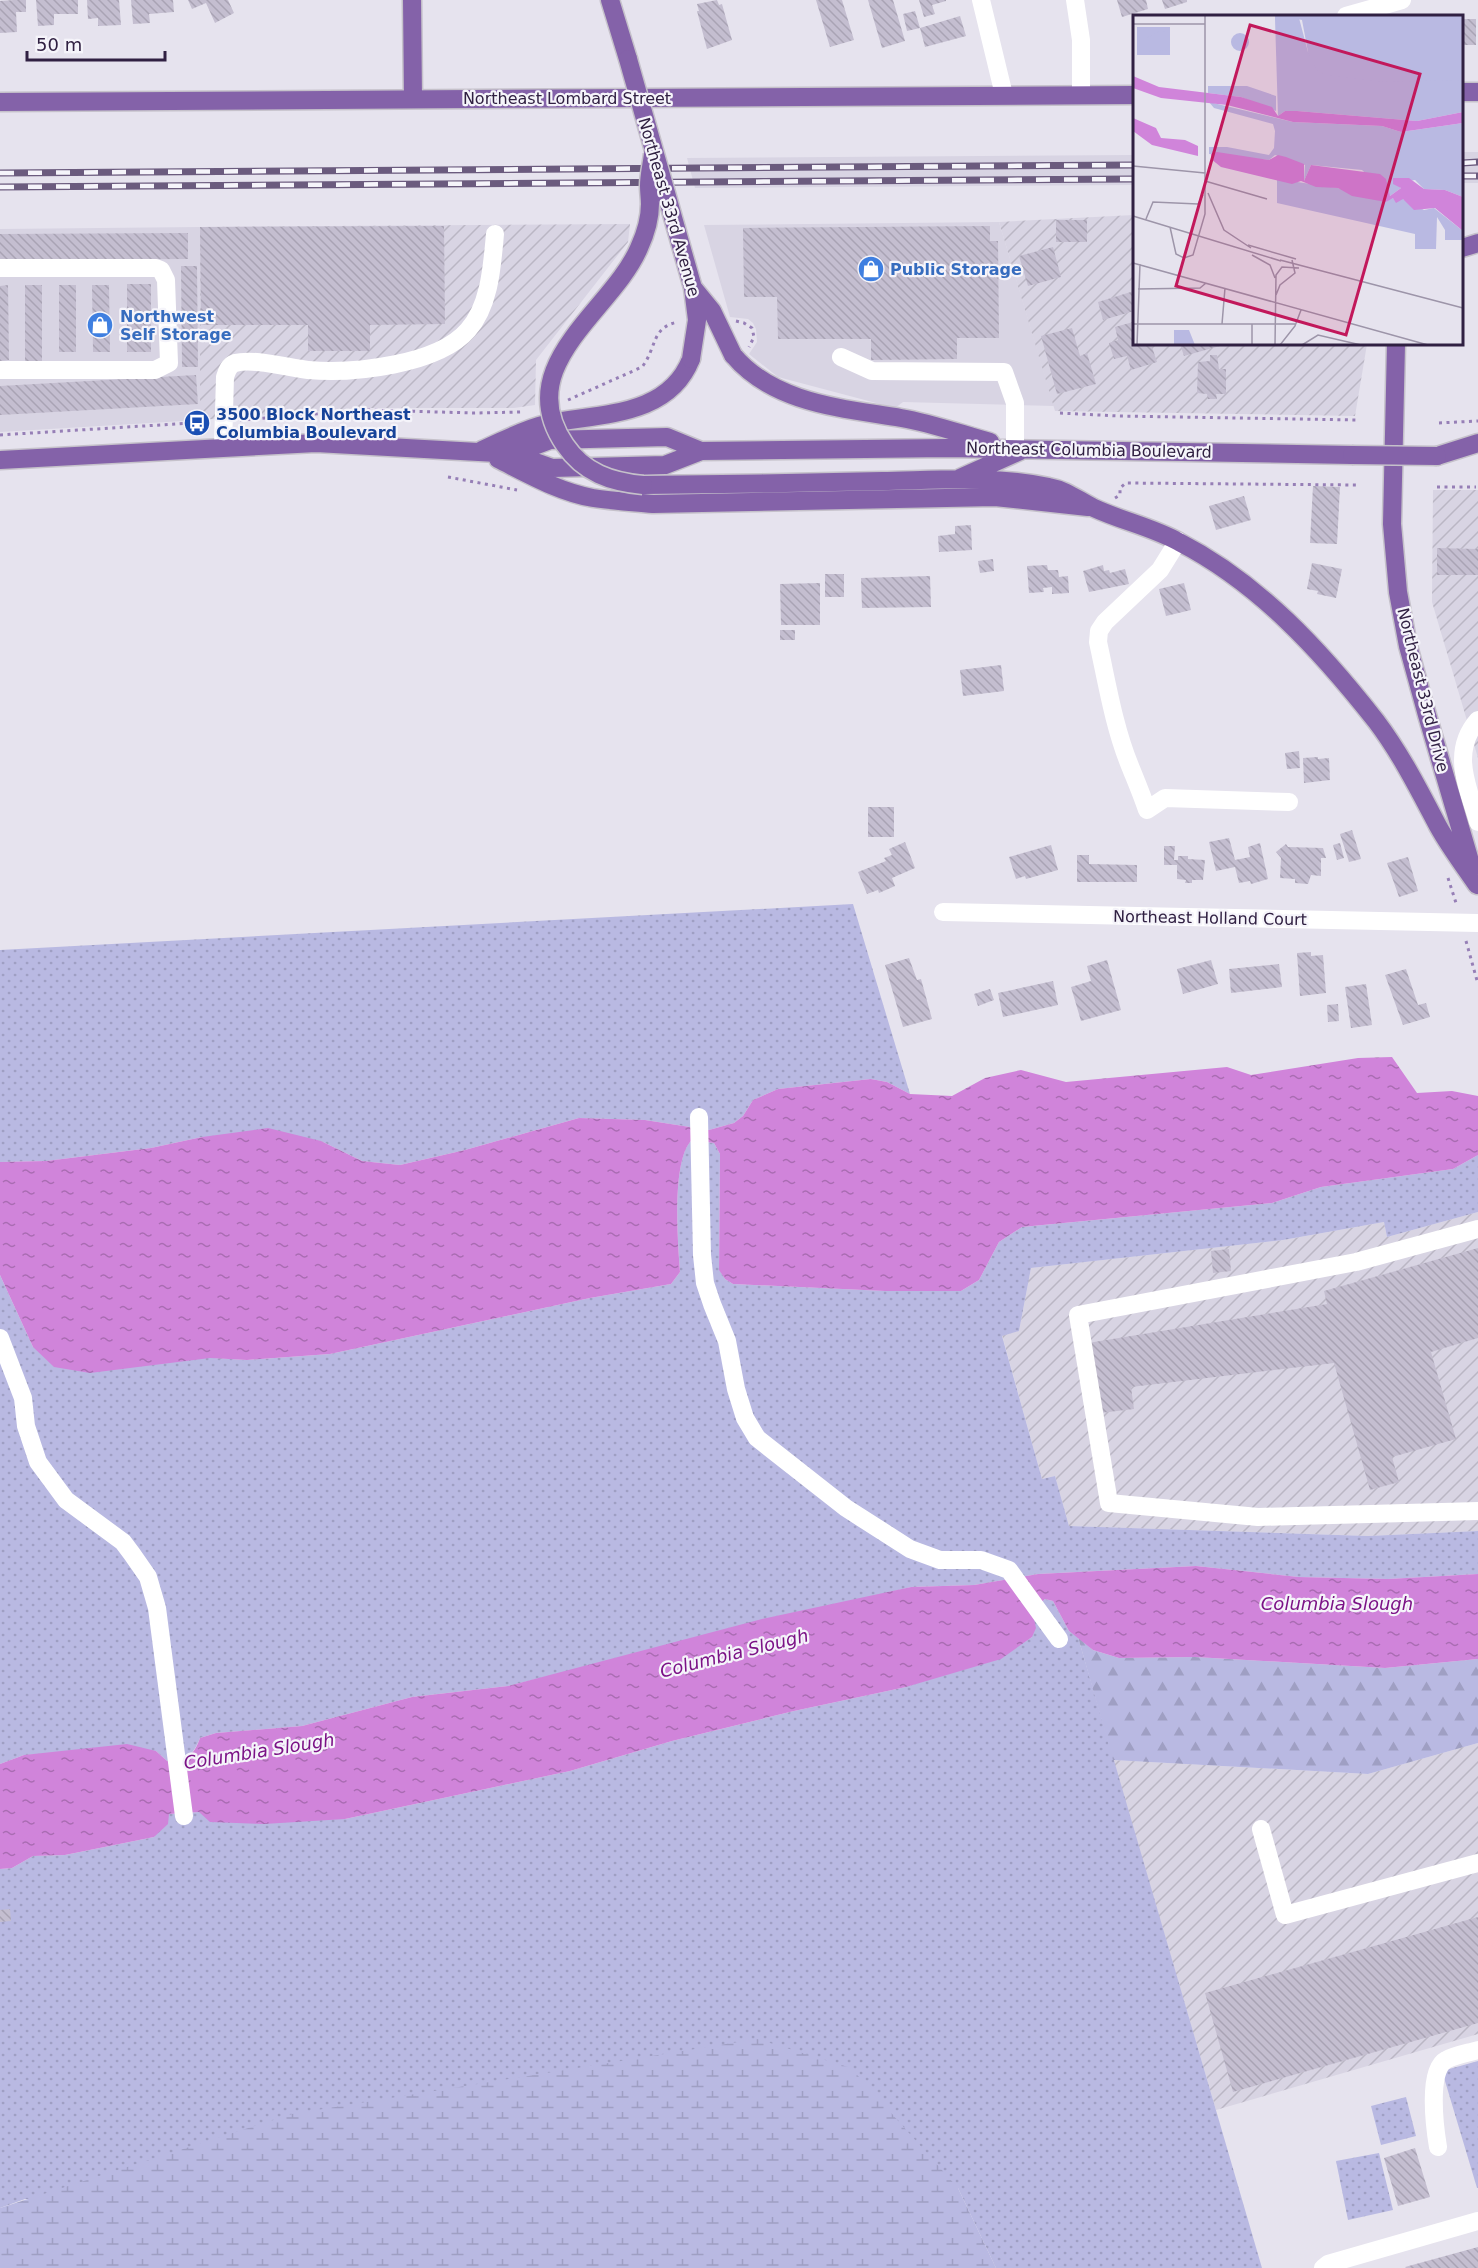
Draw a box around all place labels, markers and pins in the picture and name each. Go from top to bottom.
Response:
shop icon: Public Storage [856,254,886,284]
place label: Public Storage [890,260,1022,279]
place label: Northwest Self Storage [120,307,232,344]
shop icon: Northwest Self Storage [85,310,115,340]
place label: 3500 Block Northeast Columbia Boulevard [216,405,411,442]
bus stop icon: 3500 Block Northeast Columbia Boulevard [182,408,212,438]

